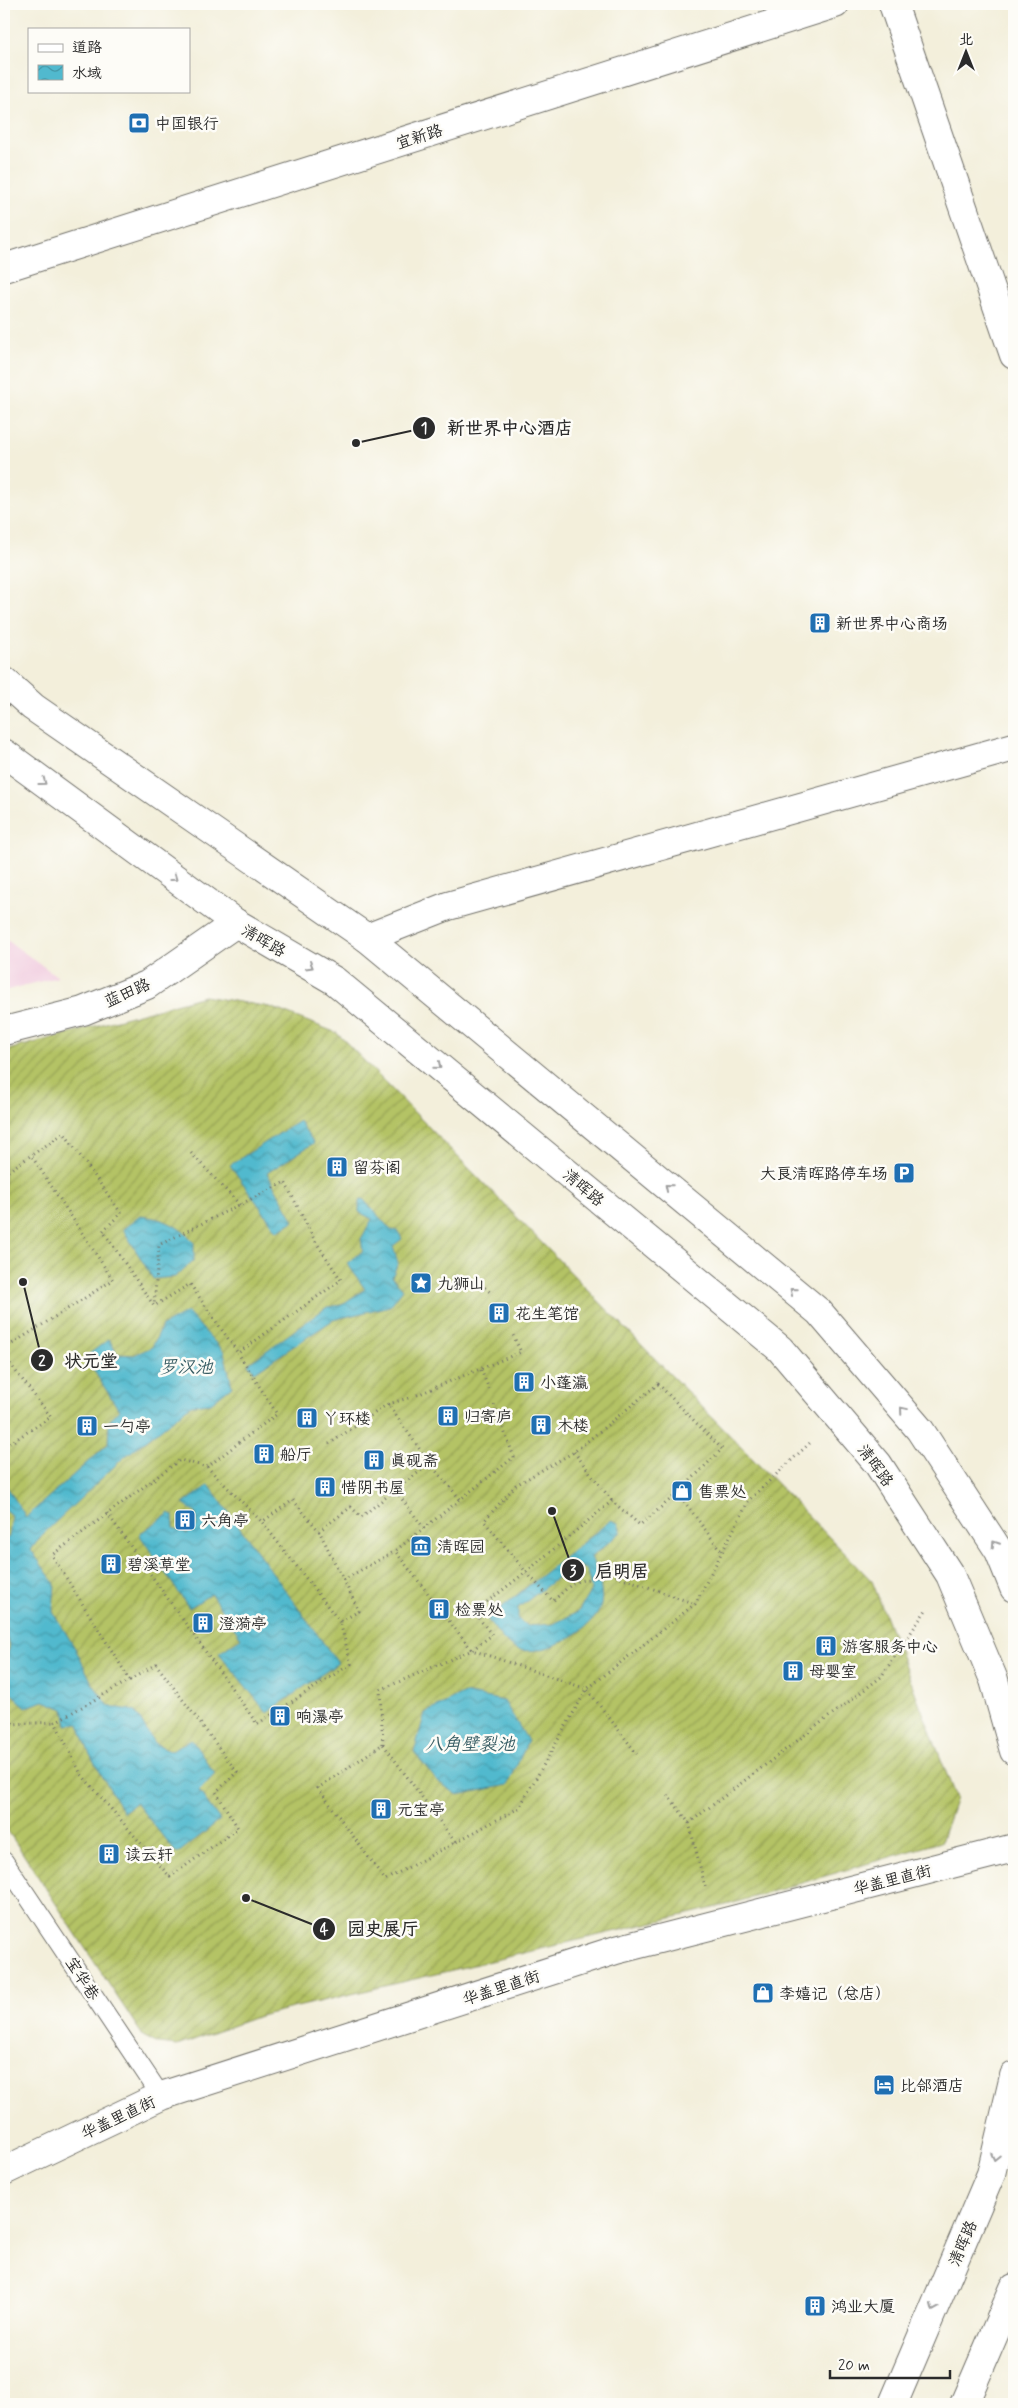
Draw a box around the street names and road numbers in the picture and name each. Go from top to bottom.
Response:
street label: 宜新路 [393,120,446,155]
street label: 清晖路 [237,920,289,962]
street label: 蓝田路 [101,974,154,1013]
street label: 清晖路 [558,1165,608,1212]
street label: 清晖路 [852,1440,898,1491]
street label: 华盖里直街 [851,1861,934,1900]
street label: 宝华巷 [60,1953,104,2005]
street label: 华盖里直街 [460,1966,543,2011]
street label: 华盖里直街 [78,2092,159,2145]
street label: 清晖路 [944,2217,982,2270]

